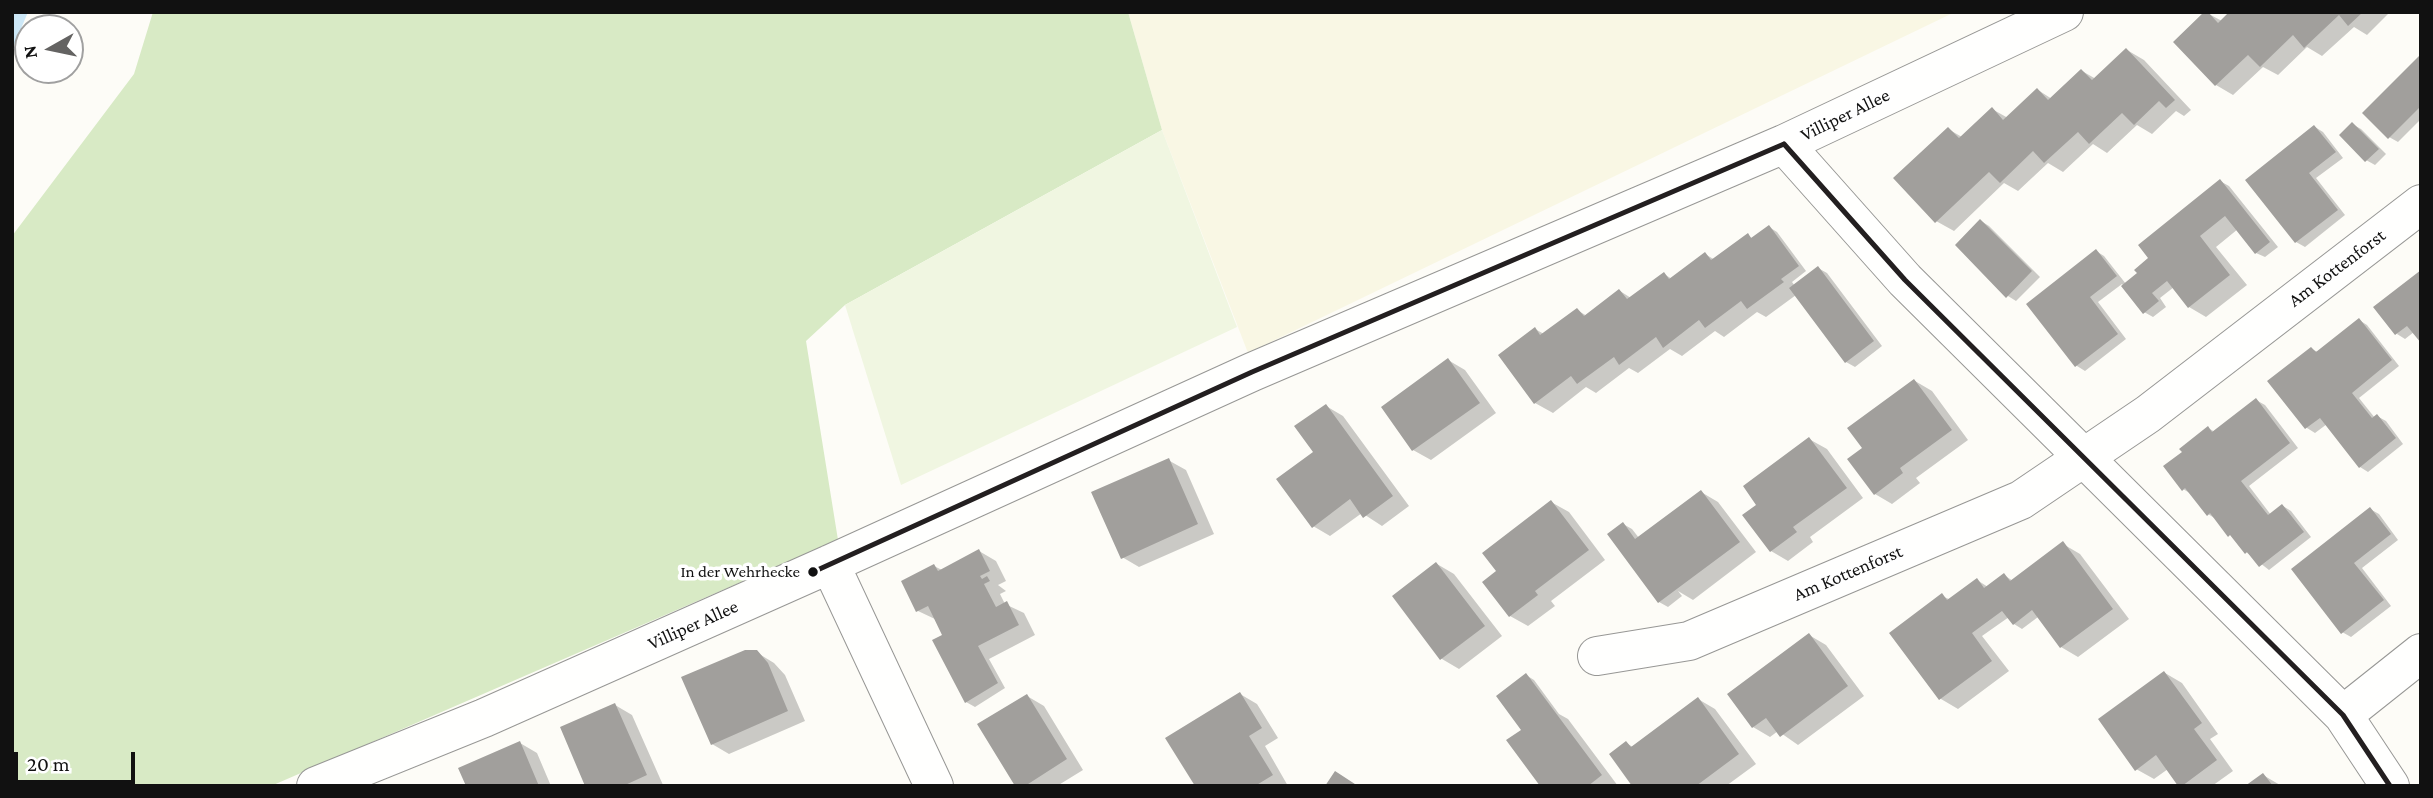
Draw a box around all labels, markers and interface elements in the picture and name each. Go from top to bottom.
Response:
north arrow [14,14,84,84]
text: N [18,44,41,60]
street label: Villiper Allee [1797,84,1893,146]
street label: Am Kottenforst [2284,224,2390,312]
street label: Am Kottenforst [1790,540,1906,606]
place label: In der Wehrhecke [680,562,800,582]
marker: In der Wehrhecke [806,565,820,579]
street label: Villiper Allee [644,595,742,655]
scale bar [18,738,138,782]
text: 20 m [27,752,70,776]

